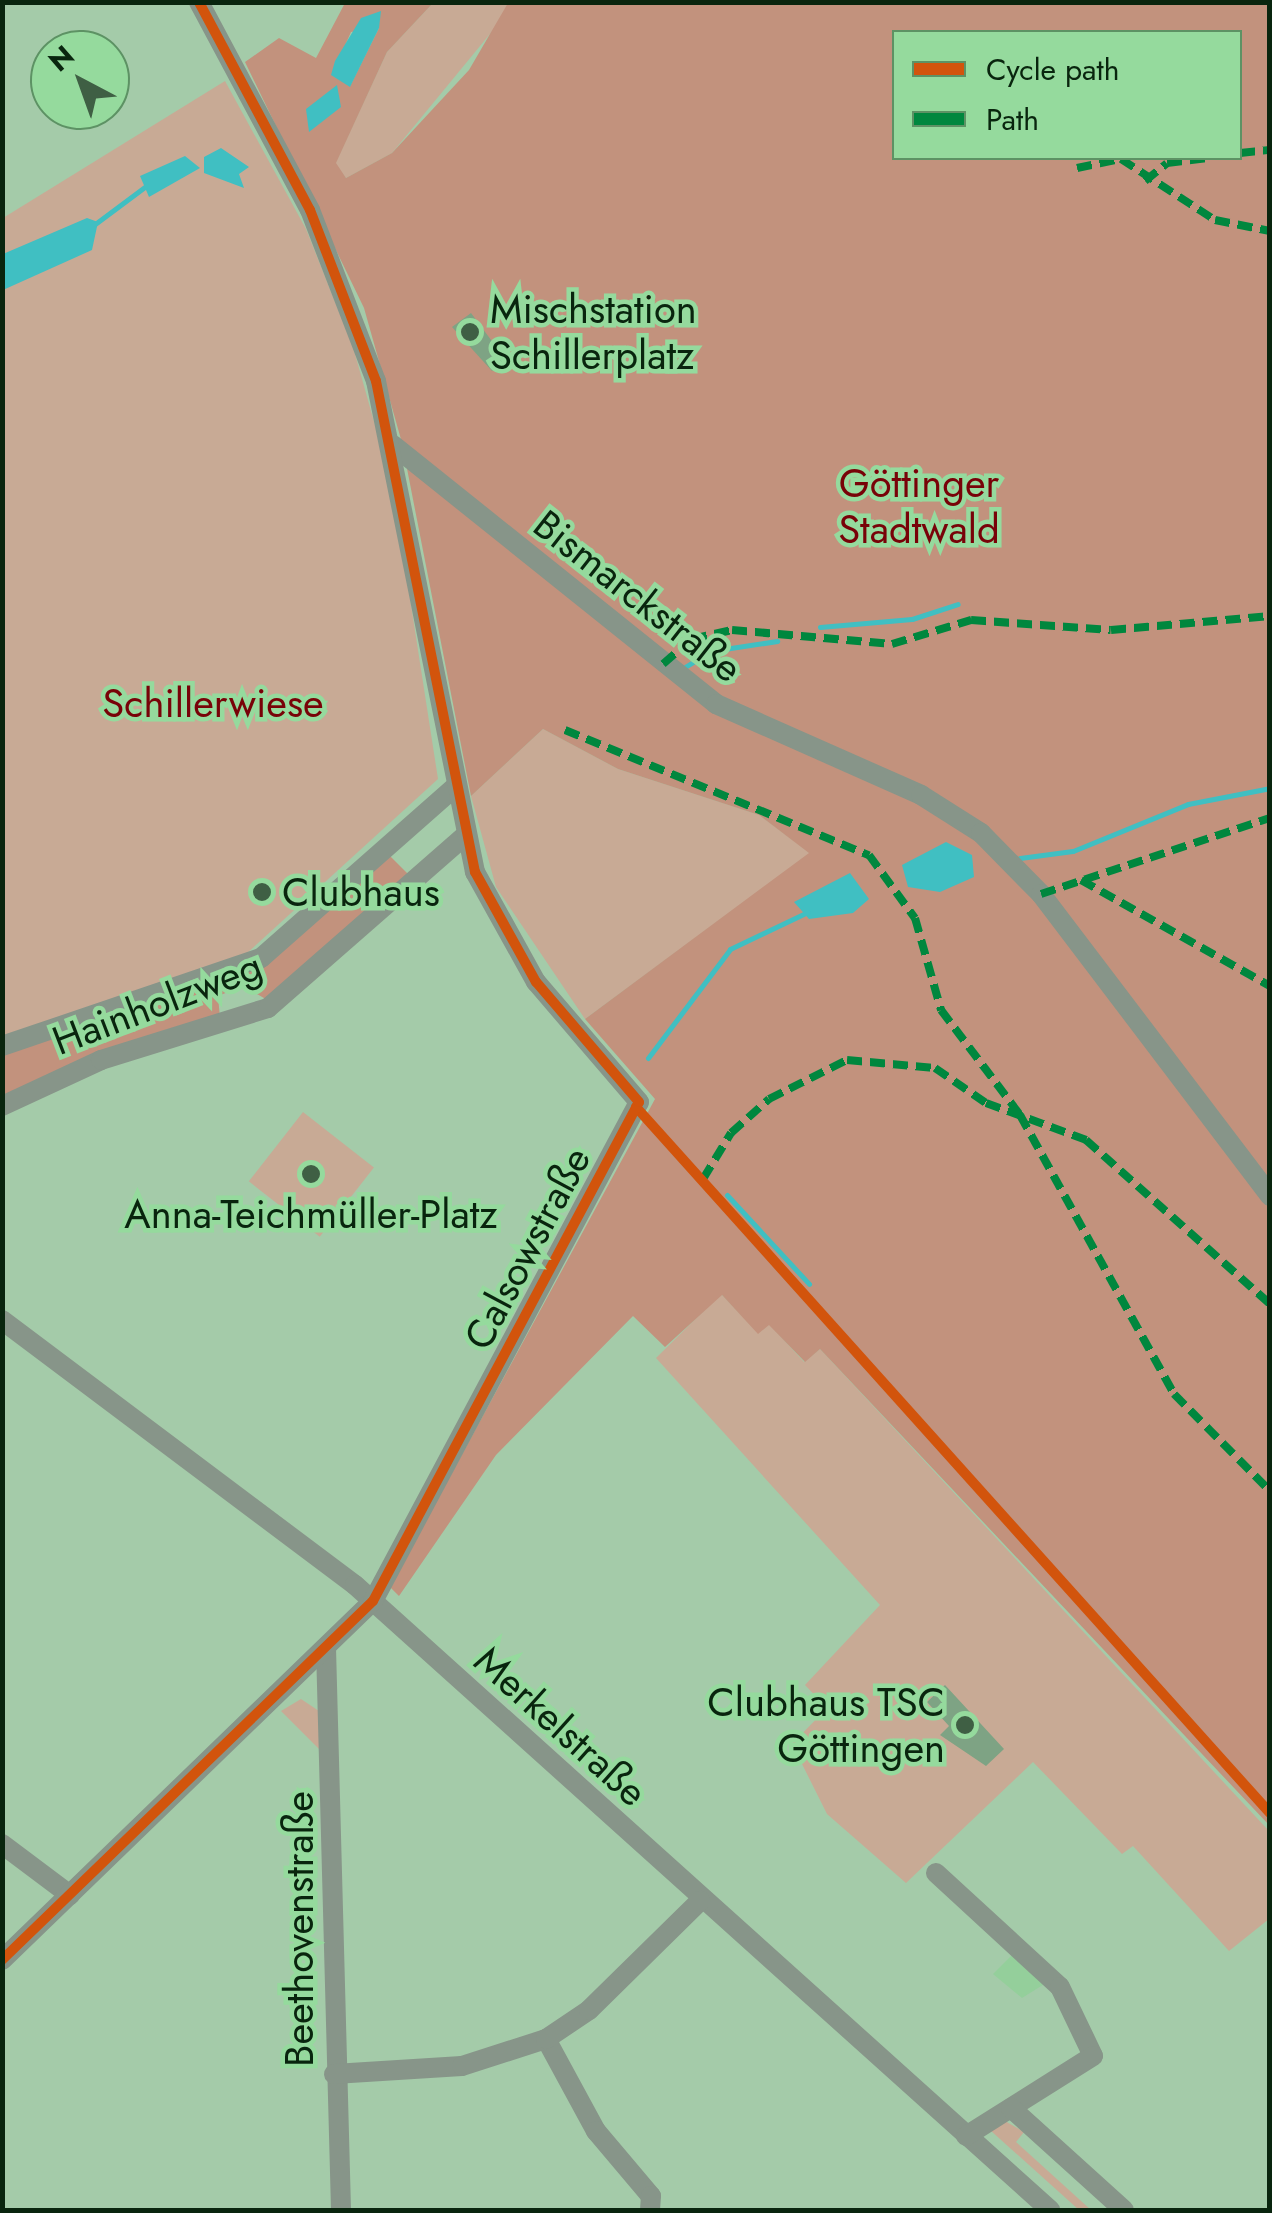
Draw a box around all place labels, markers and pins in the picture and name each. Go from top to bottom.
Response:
place label: Mischstation Schillerplatz [490,285,697,379]
marker: Mischstation Schillerplatz [459,321,481,343]
place label: Clubhaus [282,868,440,916]
marker: Clubhaus [251,881,273,903]
marker: Anna-Teichmüller-Platz [300,1163,322,1185]
place label: Anna-Teichmüller-Platz [124,1190,498,1238]
place label: Clubhaus TSC Göttingen [707,1678,945,1772]
marker: Clubhaus TSC Göttingen [954,1714,976,1736]

